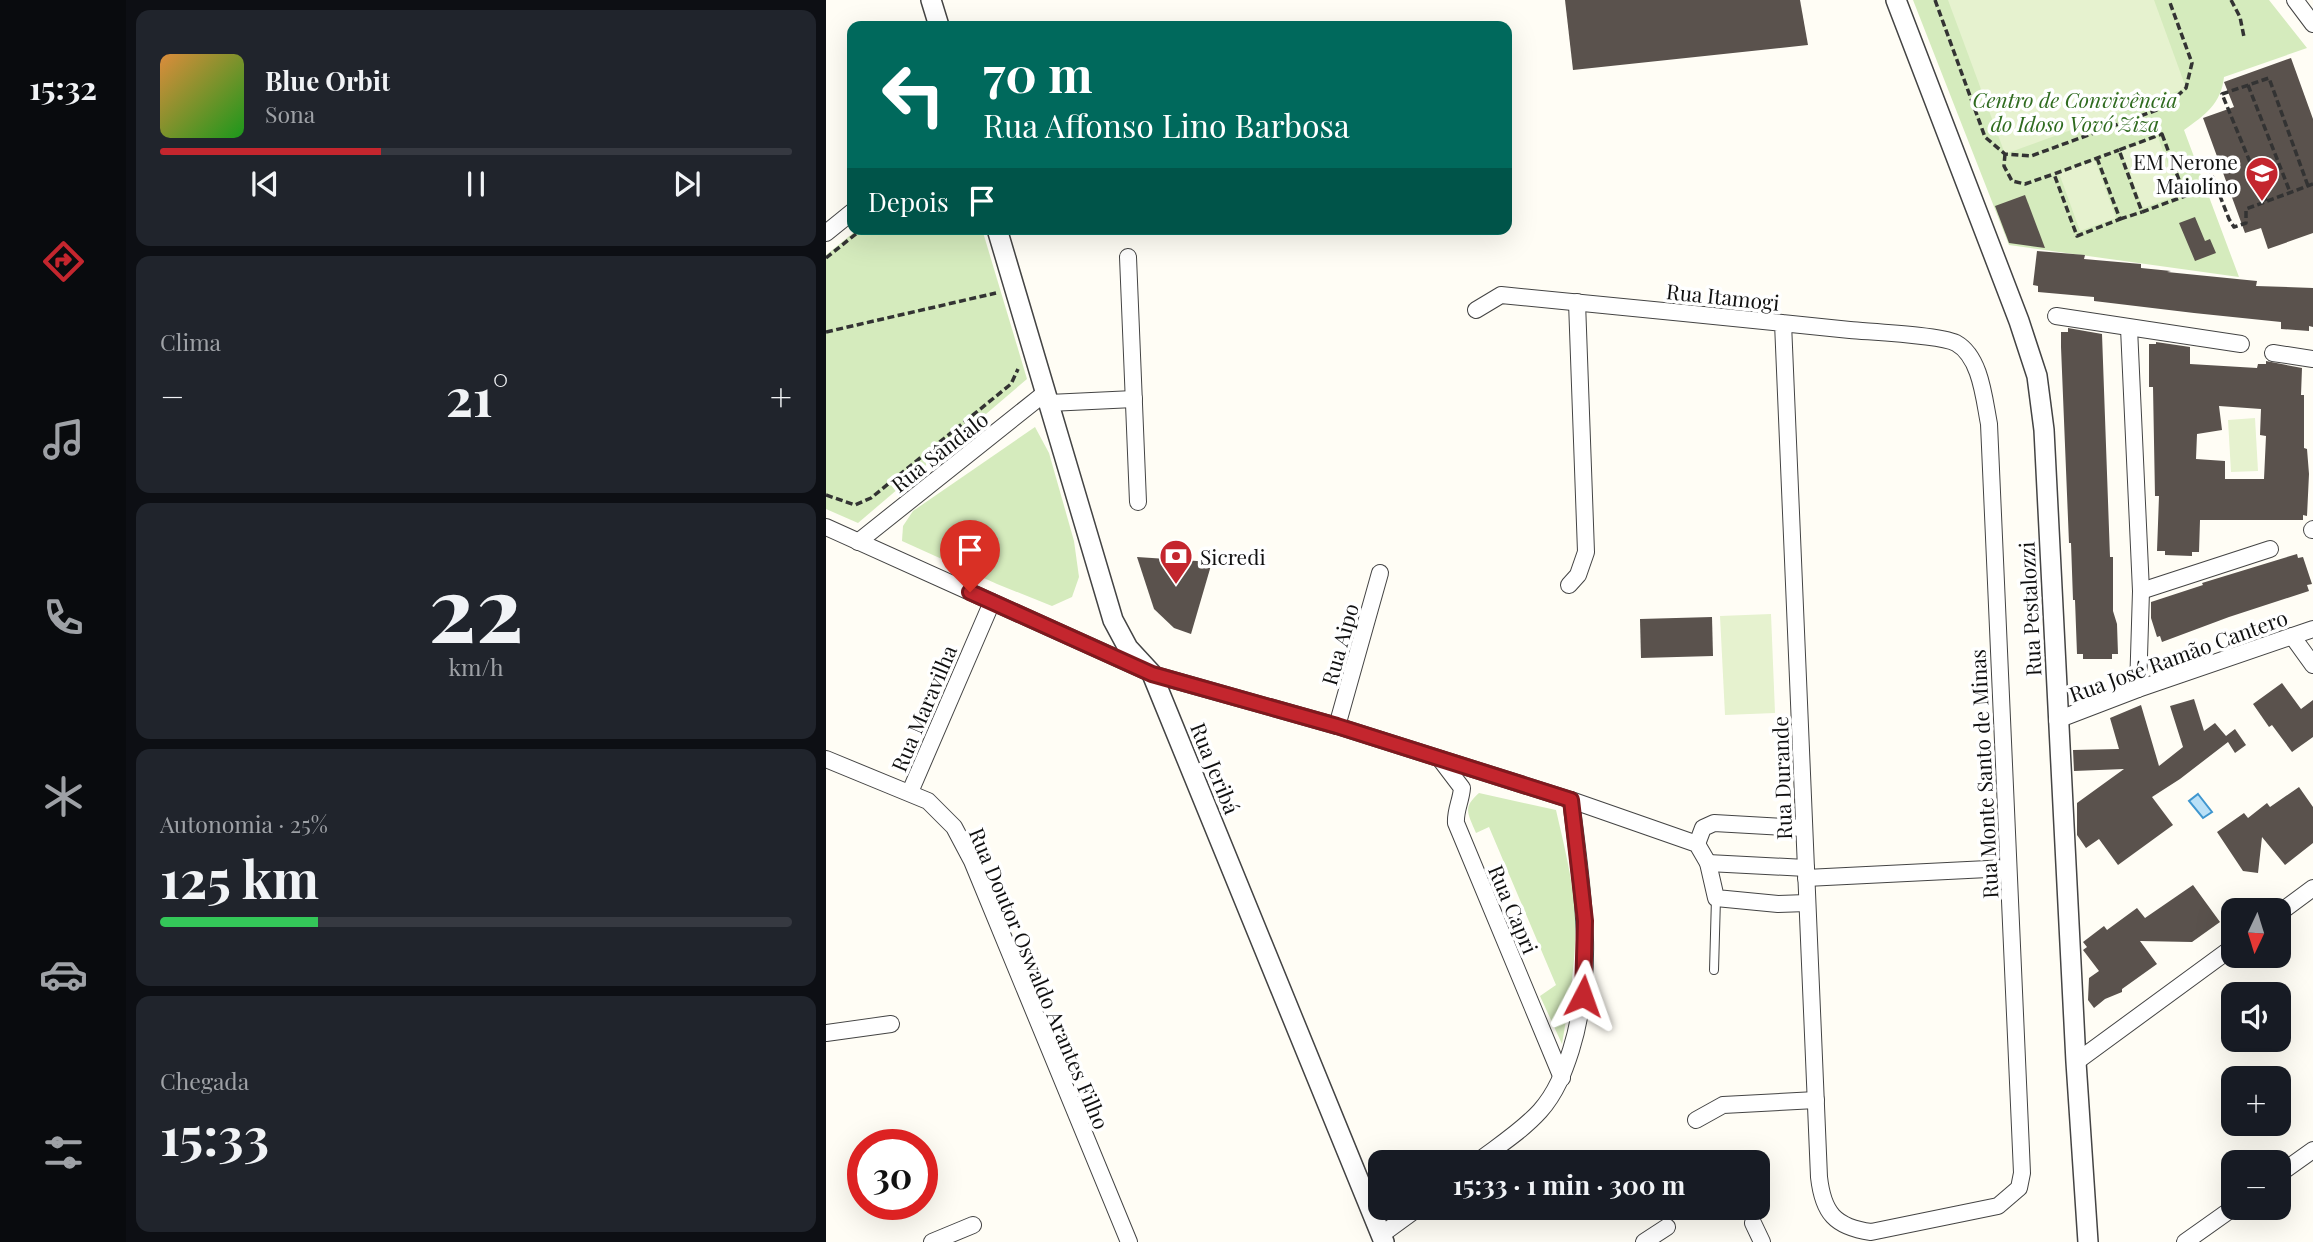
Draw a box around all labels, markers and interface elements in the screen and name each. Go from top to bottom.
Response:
text: 70 m [983,40,1093,105]
icon: left [868,49,959,140]
text: Blue Orbit [265,63,390,98]
text: 15:32 [29,65,97,108]
park label: Centro de Convivência do Idoso Vovó Ziza [1973,85,2177,137]
text: Sona [265,98,315,129]
text: Rua Affonso Lino Barbosa [983,103,1350,146]
place label: EM Nerone Maiolino [2133,147,2238,199]
school or university icon: EM Nerone Maiolino [2243,154,2281,203]
icon: previous [246,165,284,203]
icon: pause [457,165,495,203]
icon: next [668,165,706,203]
icon: arrive [963,182,1001,220]
text: Depois [868,184,949,219]
icon: directions [39,237,88,286]
street label: Rua Itamogi [1665,276,1781,316]
text: Clima [160,326,221,357]
text: 21° [446,361,509,430]
text: − [160,370,185,421]
text: + [770,370,792,421]
street label: Rua Sândalo [885,404,993,498]
icon: music [39,415,88,464]
pin [940,520,1000,592]
icon: arrive [951,531,989,569]
bank icon: Sicredi [1157,537,1195,586]
street label: Rua Pestalozzi [2011,541,2047,677]
place label: Sicredi [1200,542,1266,570]
text: 22 [428,545,524,666]
icon: phone [39,593,88,642]
street label: Rua Aipo [1314,600,1364,688]
street label: Rua José Ramão Cantero [2065,602,2291,708]
street label: Rua Maravilha [884,640,962,776]
street label: Rua Monte Santo de Minas [1962,648,2004,900]
text: km/h [448,651,504,682]
street label: Rua Durande [1765,716,1797,840]
street label: Rua Jeribá [1185,718,1247,818]
icon: climate [39,772,88,821]
text: Autonomia · 25% [160,808,328,839]
street label: Rua Doutor Oswaldo Arantes Filho [964,823,1116,1133]
text: 125 km [160,843,319,912]
street label: Rua Capri [1483,860,1545,958]
north arrow [2221,898,2291,968]
map controls [2221,898,2291,1220]
icon: car [39,950,88,999]
position arrow [1546,959,1620,1033]
button: sound [2221,982,2291,1052]
text: Chegada [160,1065,249,1096]
button: + [2221,1066,2291,1136]
text: 15:33 [160,1100,269,1169]
icon: filters [39,1128,88,1177]
speed limit sign: 30 [847,1129,938,1220]
button: − [2221,1150,2291,1220]
text: 15:33 · 1 min · 300 m [1453,1167,1685,1202]

